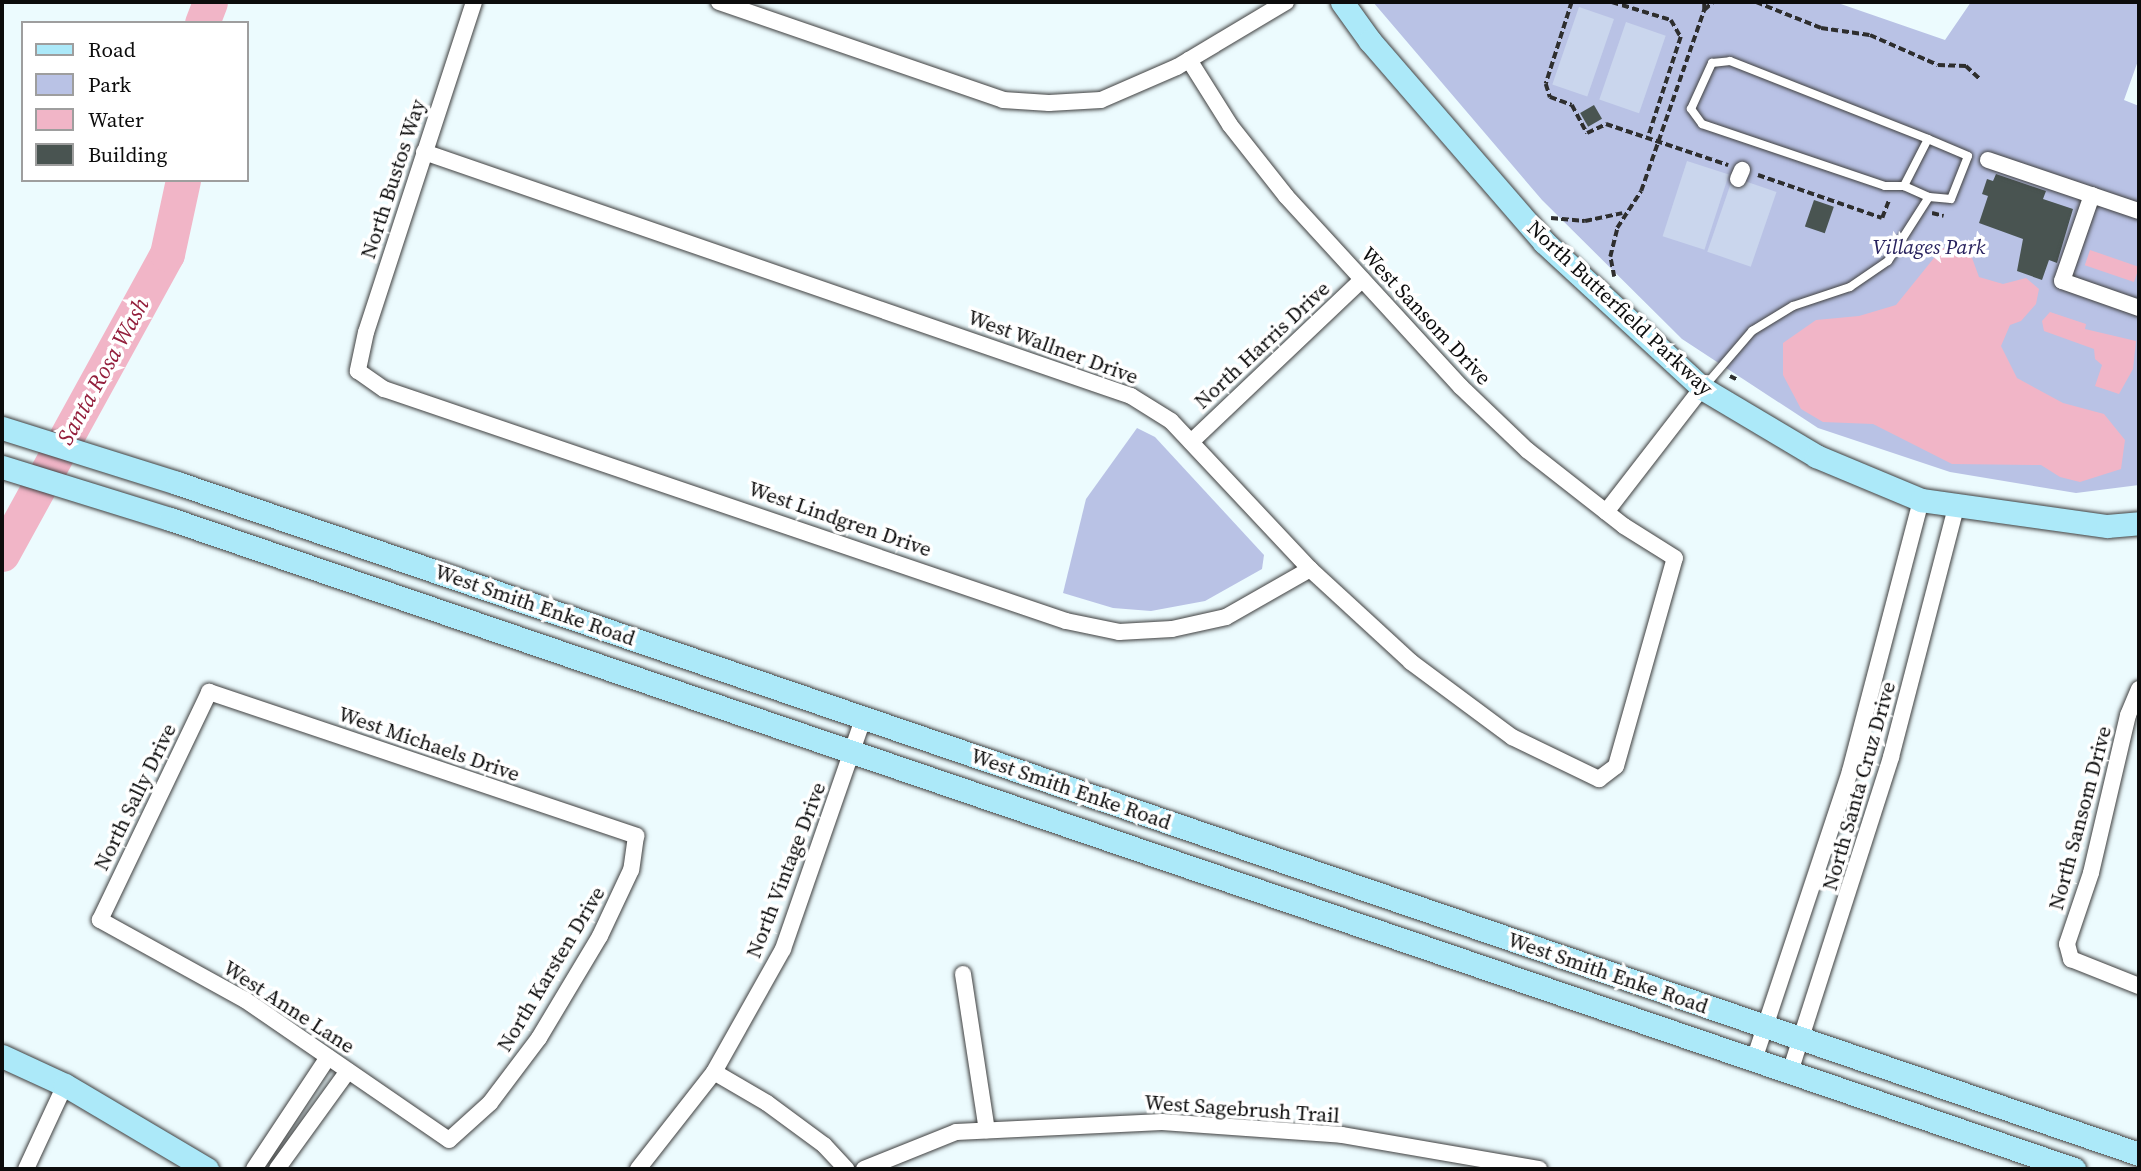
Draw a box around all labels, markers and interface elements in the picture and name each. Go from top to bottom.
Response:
legend [21,21,248,182]
text: Road [88,35,136,64]
text: Park [88,70,131,99]
street label: North Bustos Way [355,96,431,262]
text: Water [88,105,144,134]
text: Building [88,140,167,169]
street label: North Butterfield Parkway [1522,215,1718,401]
park label: Villages Park [1873,234,1985,260]
street label: West Sansom Drive [1356,242,1496,390]
street label: North Harris Drive [1189,276,1335,414]
water label: Santa Rosa Wash [51,293,155,449]
street label: West Wallner Drive [964,304,1142,390]
street label: West Lindgren Drive [745,476,935,562]
street label: West Smith Enke Road [432,559,638,651]
street label: North Santa Cruz Drive [1817,679,1901,893]
street label: West Michaels Drive [335,701,523,787]
street label: North Sally Drive [89,719,181,875]
street label: North Sansom Drive [2043,723,2117,913]
street label: West Smith Enke Road [968,743,1174,835]
street label: North Vintage Drive [741,778,831,962]
street label: North Karsten Drive [492,882,610,1056]
street label: West Smith Enke Road [1505,927,1711,1019]
street label: West Anne Lane [218,955,360,1059]
street label: West Sagebrush Trail [1143,1090,1341,1128]

